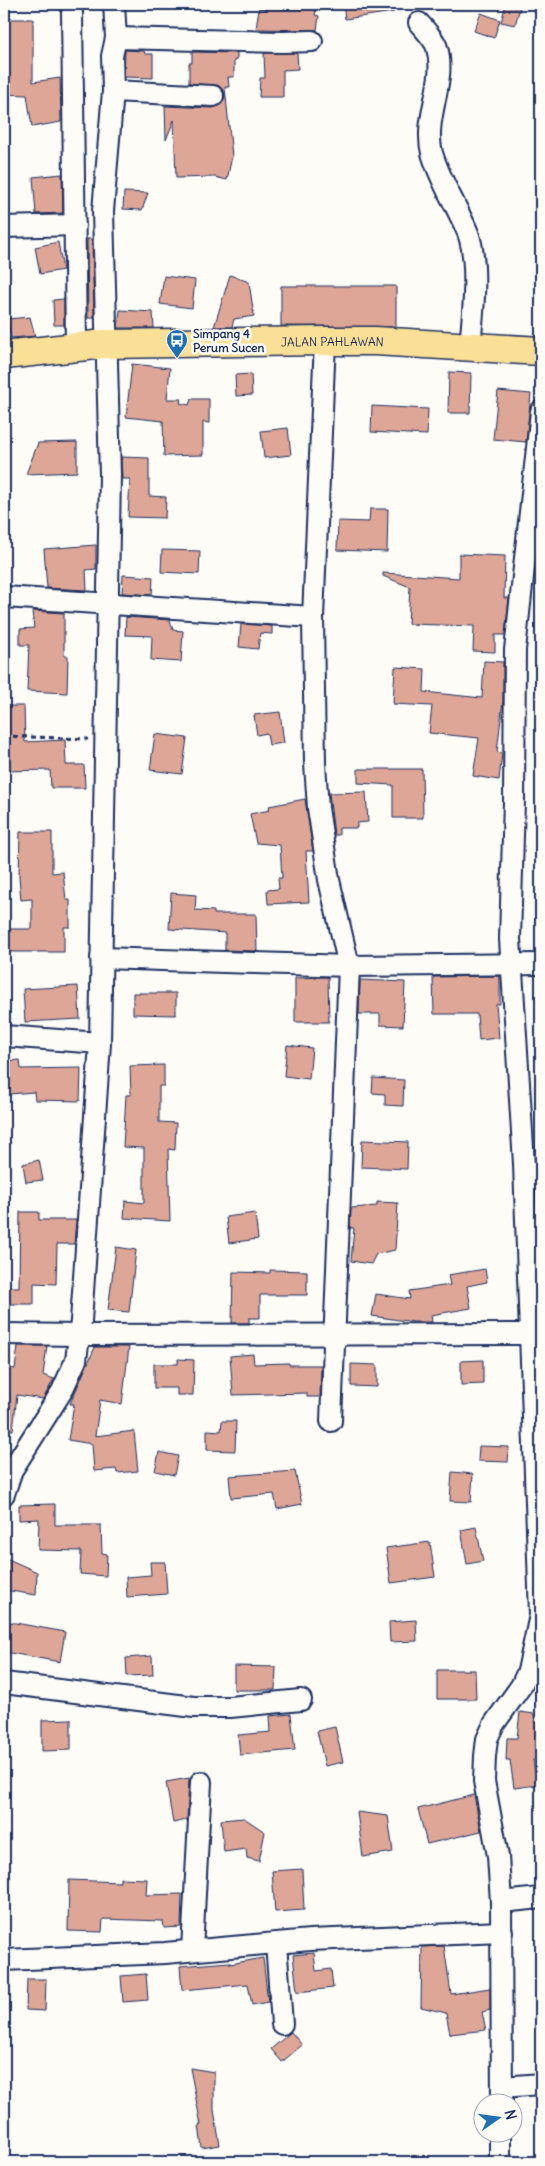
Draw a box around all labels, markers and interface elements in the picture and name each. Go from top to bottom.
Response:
place label: Simpang 4 Perum Sucen [193,326,264,355]
bus stop icon: Simpang 4 Perum Sucen [165,328,189,359]
street label: JALAN PAHLAWAN [281,333,384,349]
north arrow [472,2094,522,2144]
text: N [501,2108,521,2122]

